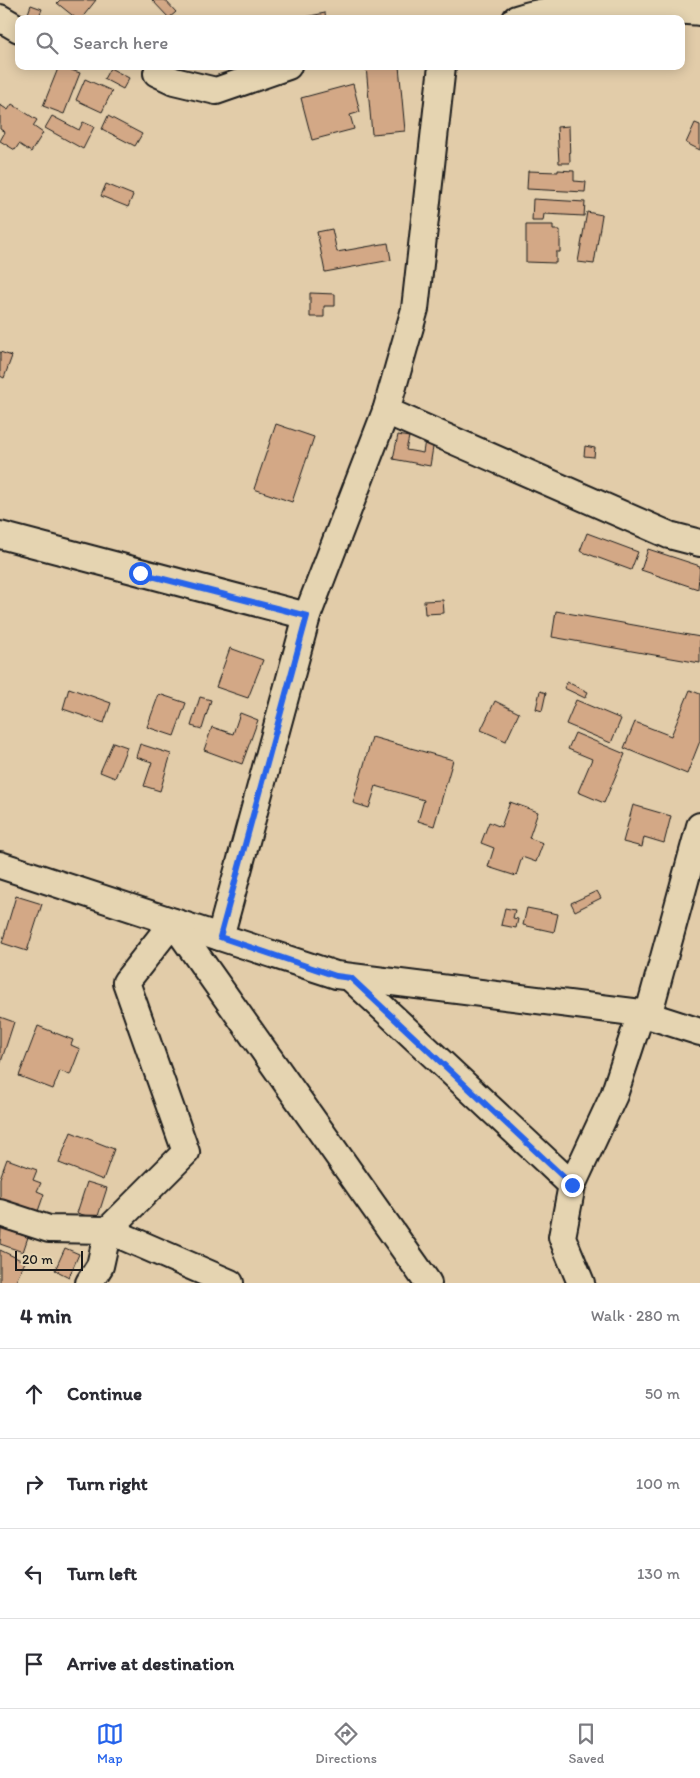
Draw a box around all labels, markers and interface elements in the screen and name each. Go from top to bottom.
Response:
search box [15,15,685,70]
icon: search [33,29,61,57]
text: Search here [73,31,168,54]
route start [129,562,152,585]
route end [561,1174,584,1197]
scale bar [15,1248,82,1271]
text: 20 m [22,1251,53,1268]
text: 4 min [20,1303,72,1328]
text: Walk · 280 m [591,1306,680,1325]
icon: ahead [20,1380,48,1408]
text: Continue [67,1382,142,1405]
text: 50 m [645,1384,680,1403]
icon: right [20,1470,48,1498]
text: Turn right [67,1472,148,1495]
text: 100 m [636,1474,680,1493]
icon: left [20,1560,48,1588]
text: Turn left [67,1562,137,1585]
text: 130 m [637,1564,680,1583]
icon: arrive [20,1650,48,1678]
text: Arrive at destination [67,1652,234,1675]
tab: Map [96,1720,124,1767]
tab: Directions [315,1720,377,1767]
tab: Saved [568,1720,604,1767]

